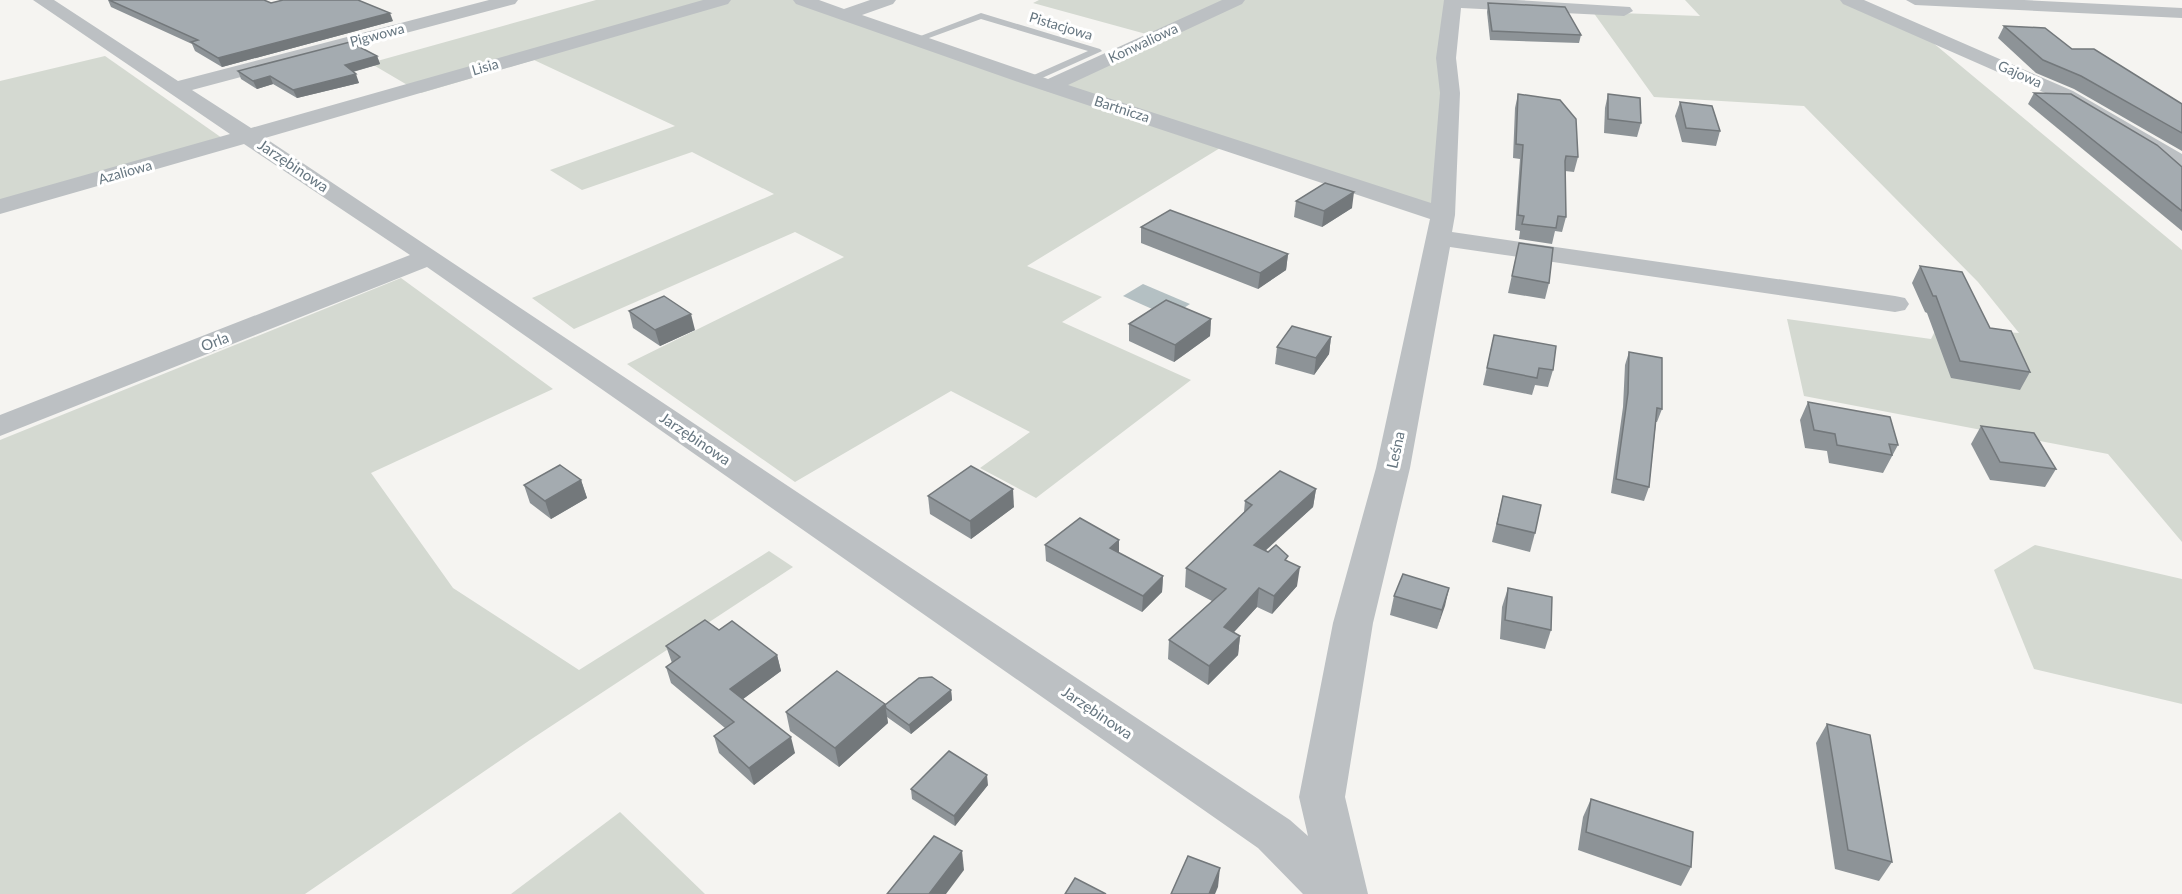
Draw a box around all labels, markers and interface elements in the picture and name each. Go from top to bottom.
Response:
street label: Pistacjowa [1027,8,1095,43]
street label: Pigwowa [348,19,406,50]
street label: Konwaliowa [1105,19,1180,66]
street label: Lisia [470,55,500,78]
street label: Gajowa [1996,56,2045,91]
street label: Bartnicza [1092,92,1152,125]
street label: Jarzębinowa [255,135,332,195]
street label: Azaliowa [96,156,154,187]
street label: Orla [198,328,231,355]
street label: Jarzębinowa [657,408,734,468]
street label: Leśna [1382,430,1408,470]
street label: Jarzębinowa [1059,682,1136,742]

